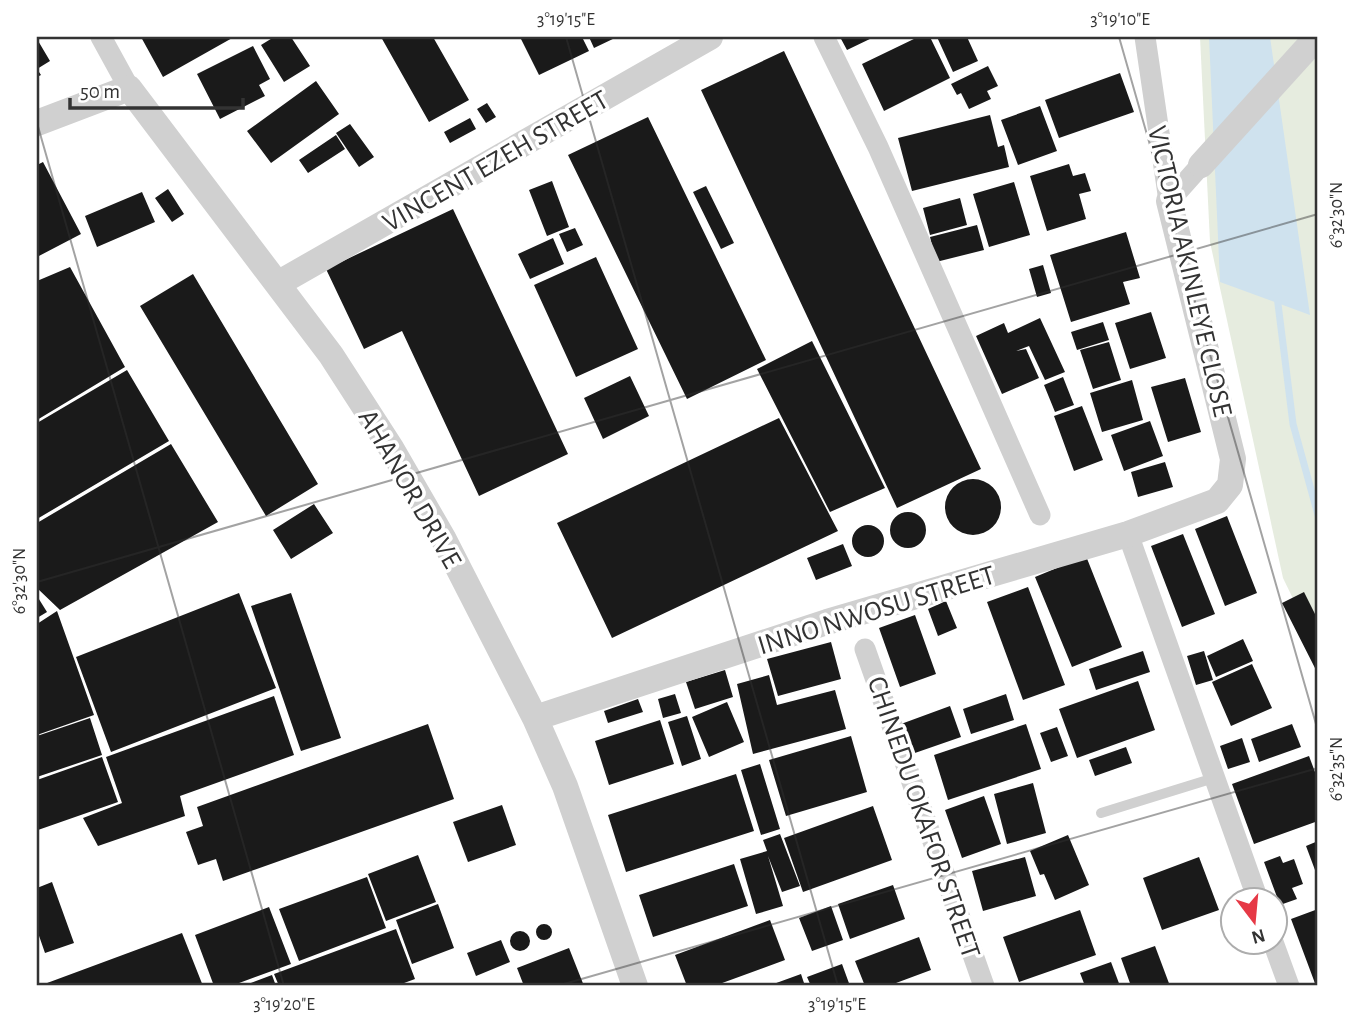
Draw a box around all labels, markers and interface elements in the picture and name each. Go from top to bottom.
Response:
text: 3°19'15"E [537,11,595,29]
text: 3°19'10"E [1090,11,1150,29]
scale bar [70,66,243,110]
text: 50 m [80,81,120,102]
street label: VINCENT EZEH STREET [378,86,614,238]
street label: VICTORIA AKINLEYE CLOSE [1142,123,1236,420]
text: 6°32'30"N [1328,182,1346,248]
street label: AHANOR DRIVE [353,405,466,573]
text: 6°32'30"N [11,548,29,614]
street label: INNO NWOSU STREET [754,561,999,660]
street label: CHINEDU OKAFOR STREET [862,673,985,962]
text: 6°32'35"N [1328,737,1346,801]
north arrow [1218,886,1288,956]
text: N [1249,925,1267,947]
text: 3°19'20"E [253,996,315,1014]
text: 3°19'15"E [808,996,866,1014]

